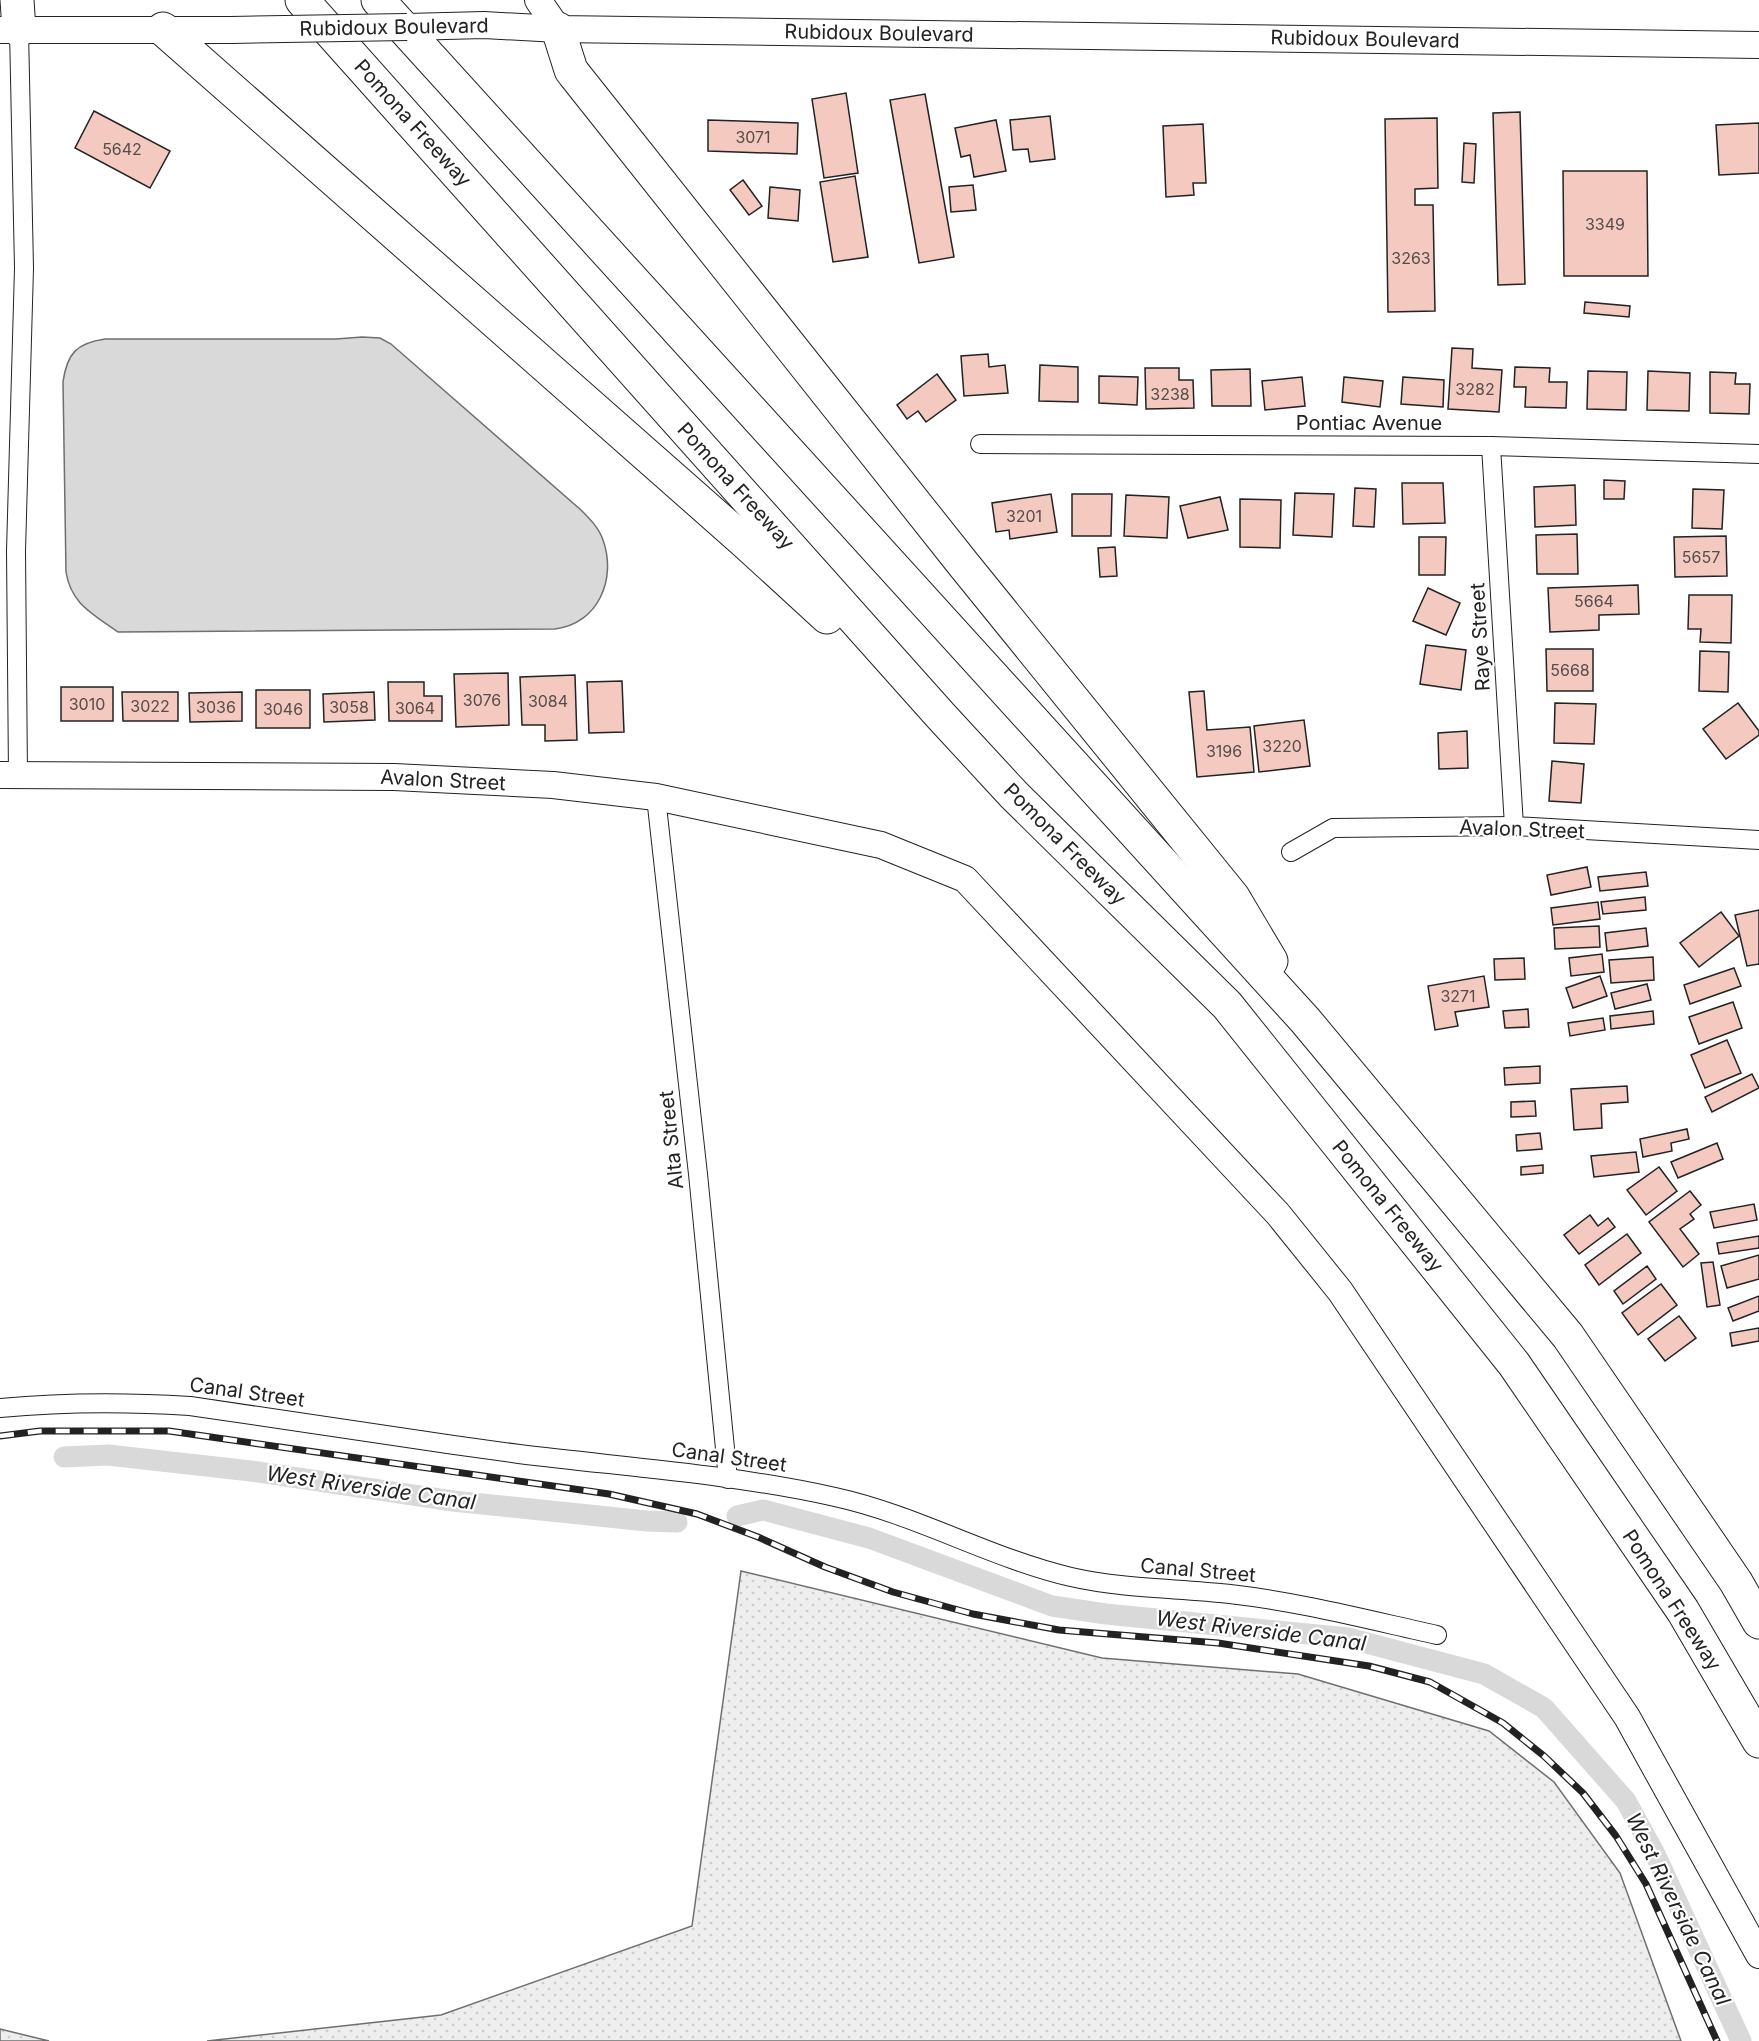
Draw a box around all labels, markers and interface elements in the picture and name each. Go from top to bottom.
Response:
street label: Rubidoux Boulevard [299,13,489,41]
street label: Rubidoux Boulevard [784,19,974,47]
street label: Rubidoux Boulevard [1270,25,1460,53]
street label: Pomona Freeway [350,54,476,192]
house number: 3071 [735,127,771,147]
house number: 5642 [102,139,142,159]
house number: 3349 [1585,214,1625,234]
house number: 3263 [1391,248,1431,268]
house number: 3282 [1455,379,1495,399]
house number: 3238 [1150,384,1190,404]
street label: Pontiac Avenue [1296,411,1442,435]
street label: Pomona Freeway [673,417,799,555]
house number: 3201 [1006,506,1042,526]
house number: 5657 [1682,547,1720,567]
street label: Raye Street [1465,582,1495,692]
house number: 5664 [1574,591,1614,611]
house number: 5668 [1550,660,1590,680]
house number: 3076 [463,690,501,710]
house number: 3084 [528,691,568,711]
house number: 3010 [69,694,105,714]
house number: 3022 [130,696,170,716]
house number: 3036 [196,697,236,717]
house number: 3058 [329,697,369,717]
house number: 3064 [395,698,435,718]
house number: 3046 [263,699,303,719]
house number: 3220 [1262,736,1302,756]
house number: 3196 [1206,741,1242,761]
street label: Avalon Street [380,765,507,795]
street label: Pomona Freeway [999,778,1131,910]
street label: Avalon Street [1459,815,1586,843]
house number: 3271 [1440,986,1476,1006]
street label: Alta Street [654,1089,688,1190]
street label: Pomona Freeway [1327,1135,1449,1277]
street label: Canal Street [188,1372,306,1412]
street label: Canal Street [670,1437,788,1477]
water label: West Riverside Canal [265,1460,478,1515]
street label: Pomona Freeway [1618,1525,1726,1675]
street label: Canal Street [1139,1553,1257,1587]
water label: West Riverside Canal [1155,1605,1368,1656]
water label: West Riverside Canal [1621,1808,1736,2010]

